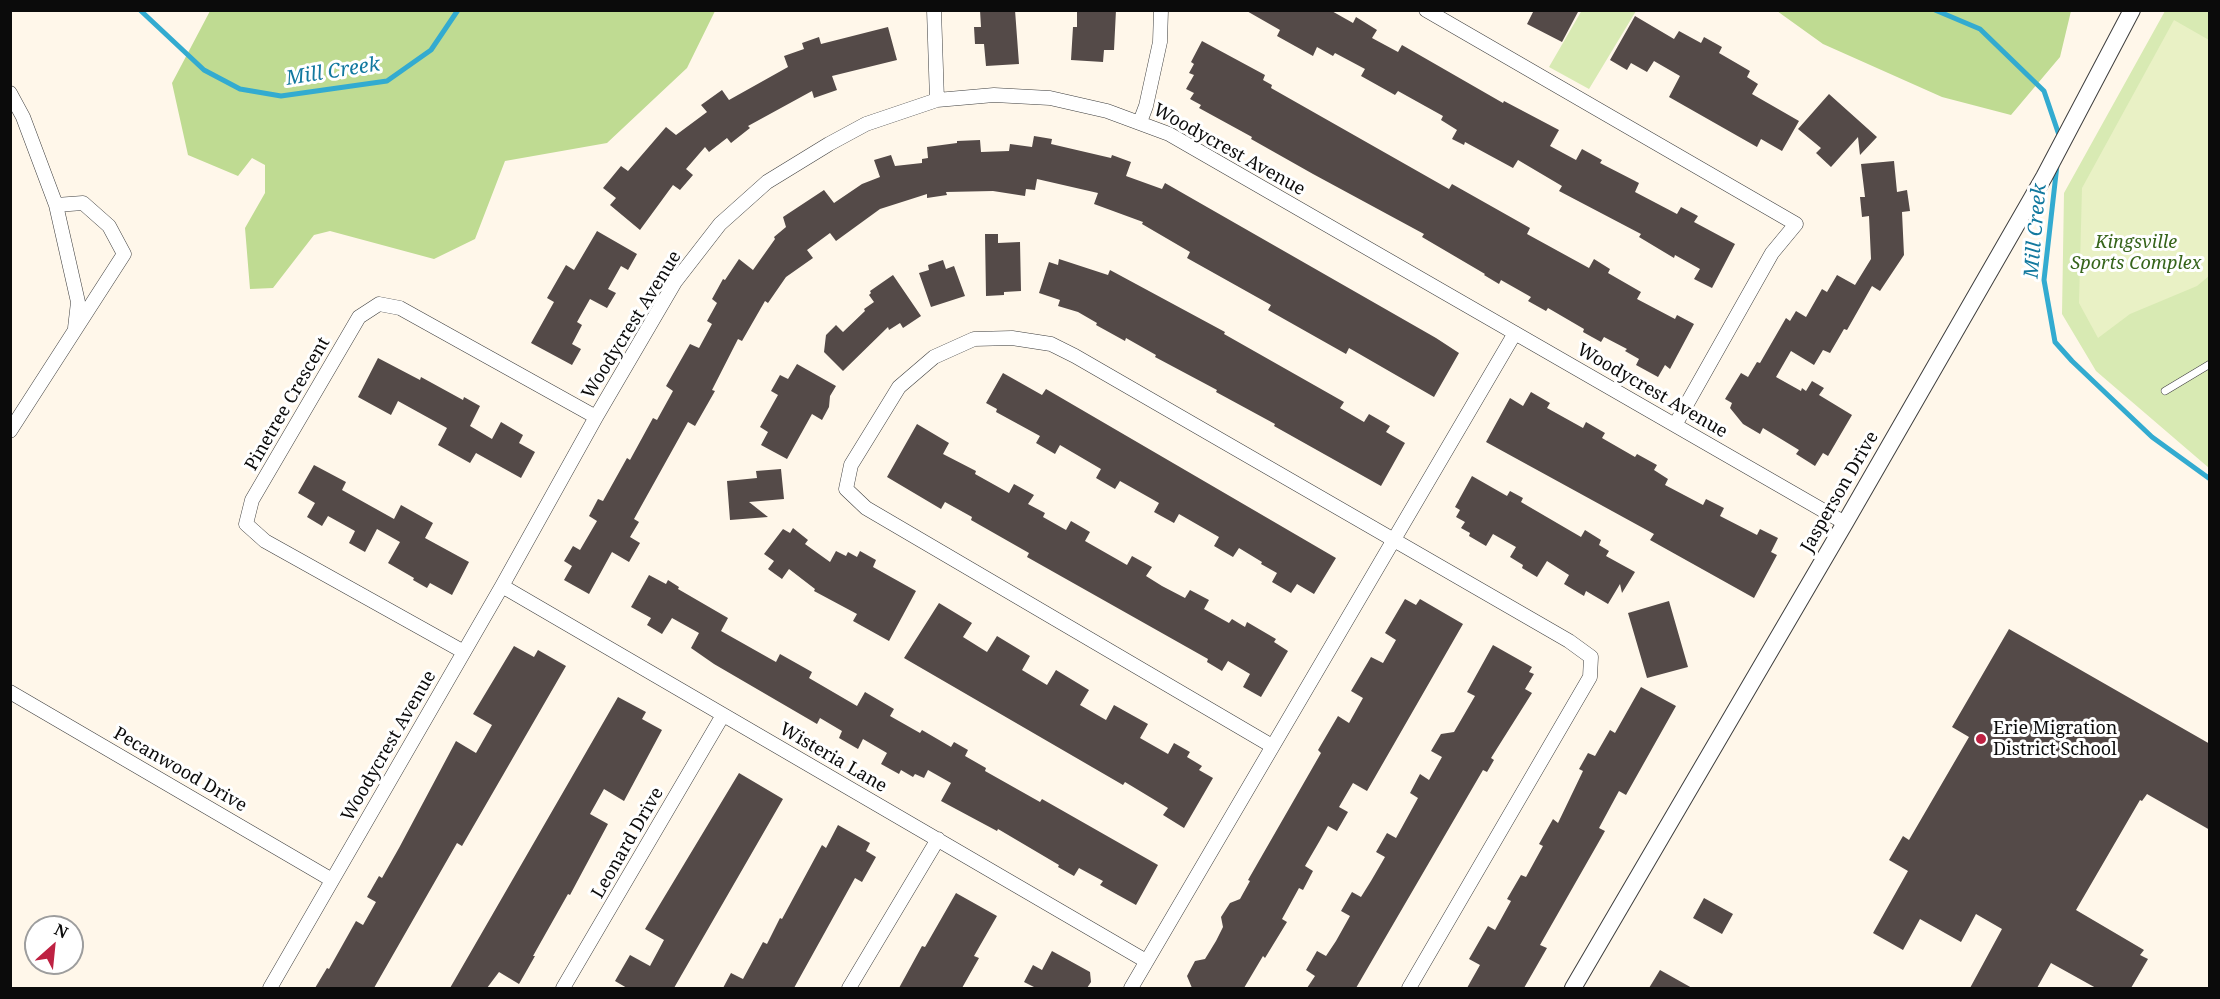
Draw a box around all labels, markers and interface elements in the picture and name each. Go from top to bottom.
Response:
water label: Mill Creek [284,53,382,91]
street label: Woodycrest Avenue [1149,99,1309,201]
water label: Mill Creek [2020,183,2052,279]
park label: Kingsville Sports Complex [2071,232,2201,274]
street label: Woodycrest Avenue [578,247,686,403]
street label: Pinetree Crescent [241,334,335,474]
street label: Woodycrest Avenue [1573,339,1731,443]
street label: Jasperson Drive [1797,428,1883,556]
street label: Woodycrest Avenue [337,667,441,825]
place label: Erie Migration District School [1993,718,2117,760]
street label: Wisteria Lane [775,719,891,797]
street label: Pecanwood Drive [109,723,251,817]
marker: Erie Migration District School [1974,732,1988,746]
street label: Leonard Drive [588,784,668,902]
north arrow [24,915,84,975]
text: N [51,918,72,943]

